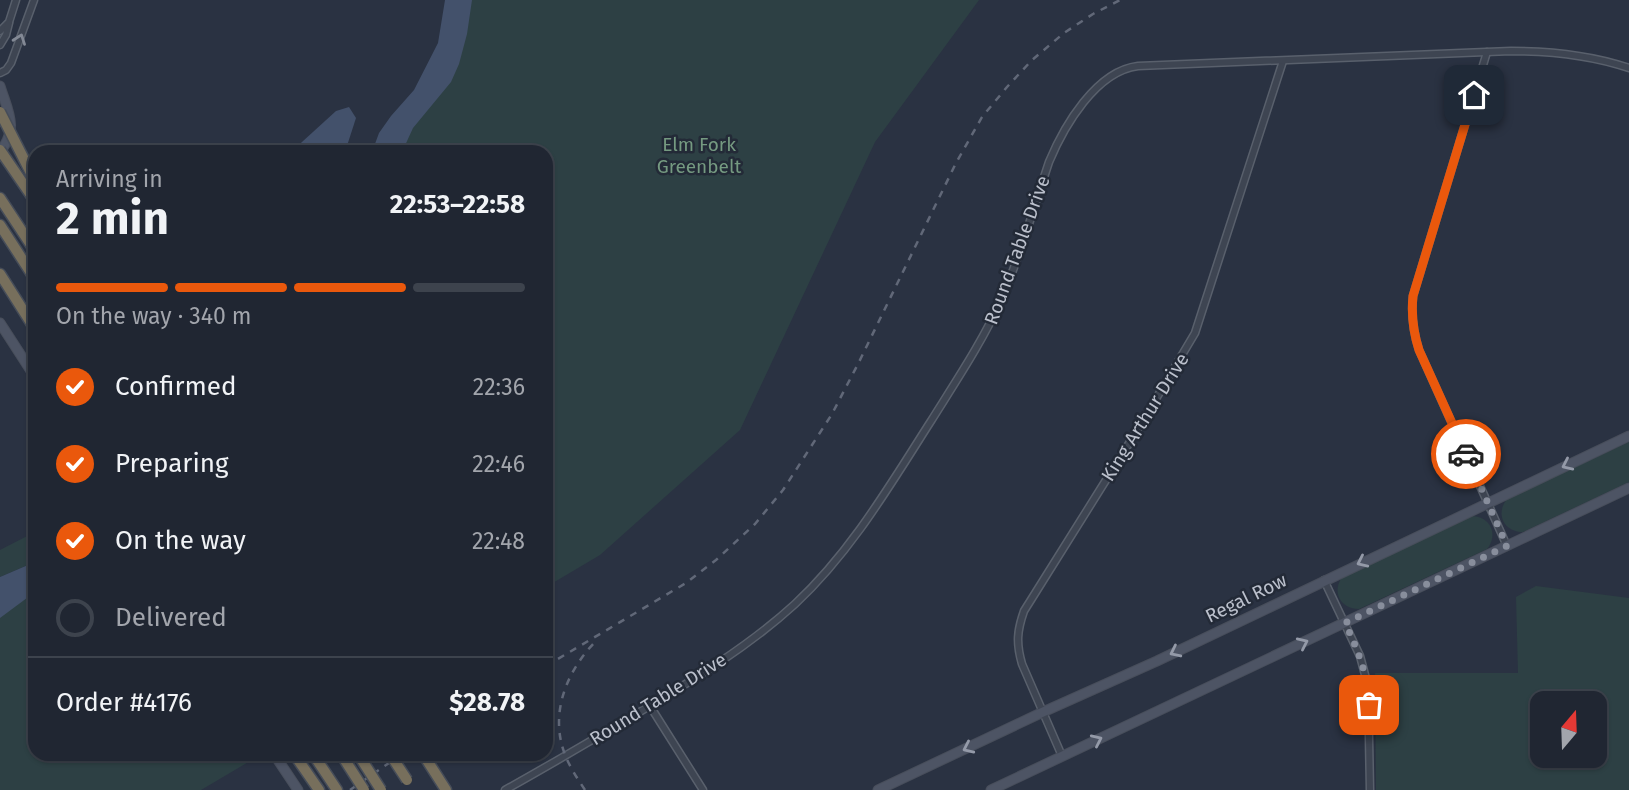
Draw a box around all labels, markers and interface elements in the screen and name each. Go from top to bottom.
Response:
one-way arrow [11,33,25,45]
pin [1444,65,1504,125]
icon: home [1455,76,1493,114]
park label: Elm Fork Greenbelt [657,133,741,178]
text: Arriving in [56,165,163,193]
street label: Round Table Drive [979,172,1055,328]
text: 22:53–22:58 [390,189,525,220]
text: 2 min [56,191,169,246]
text: On the way · 340 m [56,302,252,330]
street label: King Arthur Drive [1096,349,1194,485]
icon: check [56,368,94,406]
text: Confirmed [115,371,236,402]
text: 22:36 [473,373,525,401]
courier [1431,419,1501,489]
icon: car [1447,435,1485,473]
icon: check [56,445,94,483]
text: Preparing [115,448,228,479]
text: 22:46 [472,450,525,478]
one-way arrow [1562,457,1574,471]
icon: check [56,522,94,560]
text: On the way [115,525,246,556]
text: 22:48 [472,527,525,555]
one-way arrow [1356,554,1369,568]
street label: Regal Row [1202,568,1291,628]
text: Delivered [115,602,227,633]
one-way arrow [1296,637,1308,651]
one-way arrow [1170,644,1182,658]
street label: Round Table Drive [585,648,731,750]
pin [1339,675,1399,735]
icon: bag [1350,686,1388,724]
text: Order #4176 [56,687,192,718]
text: $28.78 [449,687,525,718]
north arrow [1530,691,1606,768]
map controls [1530,691,1607,768]
one-way arrow [1090,734,1102,748]
one-way arrow [963,740,975,754]

